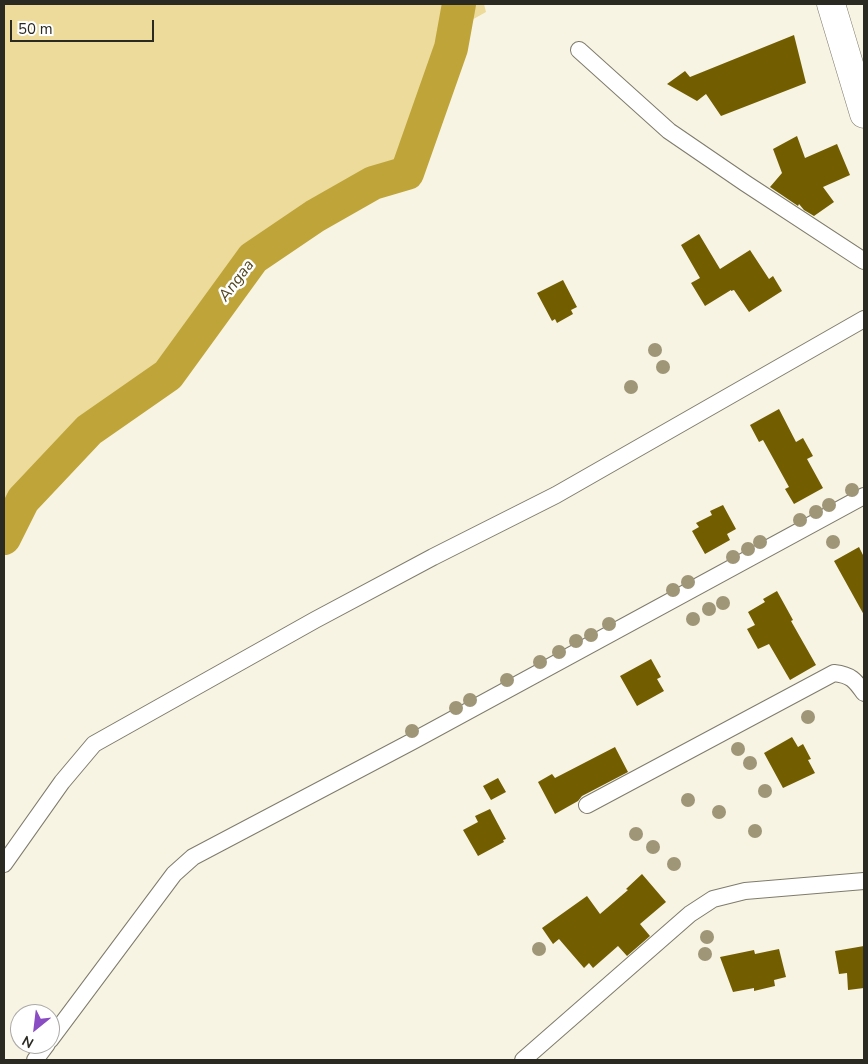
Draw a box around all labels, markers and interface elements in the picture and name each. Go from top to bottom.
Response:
scale bar [12,10,156,42]
text: 50 m [18,19,53,39]
water label: Angaa [215,256,259,306]
north arrow [10,1004,60,1054]
text: N [19,1031,37,1053]

